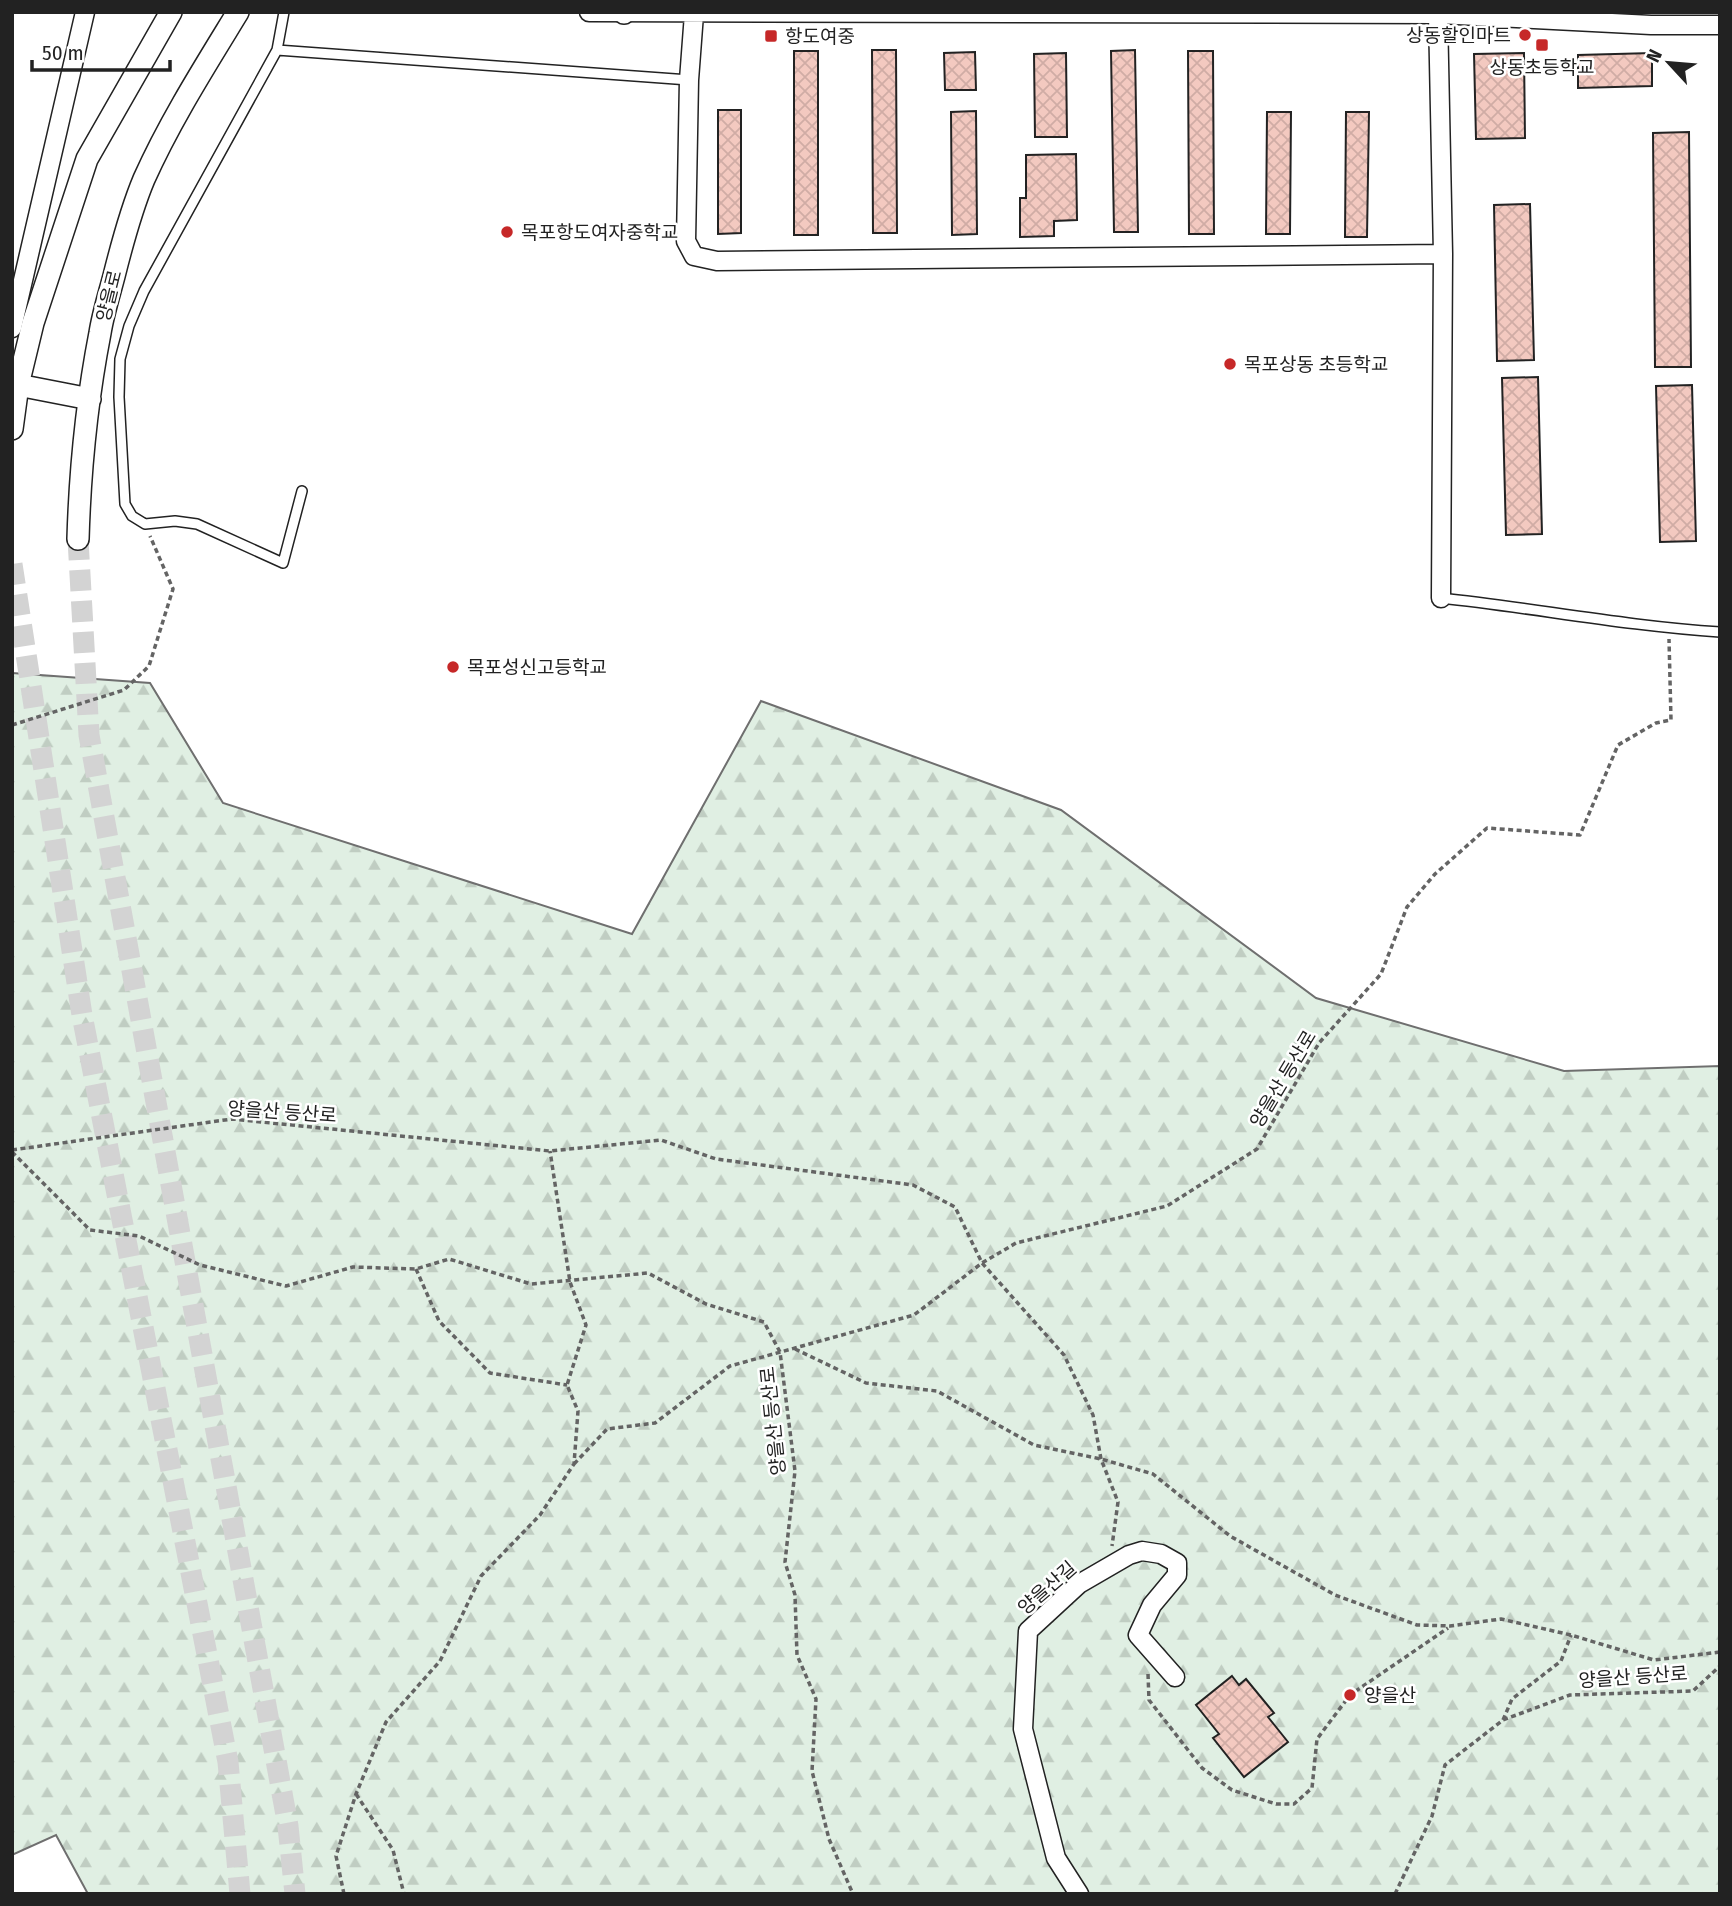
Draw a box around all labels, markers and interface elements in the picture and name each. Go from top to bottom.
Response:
place label: 상동할인마트 [1406,24,1511,47]
place label: 항도여중 [785,25,855,48]
marker: 상동할인마트 [1517,27,1533,43]
scale bar [32,28,170,72]
marker: 항도여중 [763,28,779,44]
north arrow [1634,28,1704,98]
marker: 상동초등학교 [1534,37,1550,53]
text: 50 m [42,40,84,66]
text: N [1641,46,1667,66]
place label: 상동초등학교 [1490,56,1594,79]
place label: 목포항도여자중학교 [521,221,678,244]
marker: 목포항도여자중학교 [499,224,515,240]
street label: 양을로 [91,268,127,324]
place label: 목포상동 초등학교 [1244,353,1388,376]
marker: 목포상동 초등학교 [1222,356,1238,372]
place label: 목포성신고등학교 [467,656,607,679]
marker: 목포성신고등학교 [445,659,461,675]
street label: 양을산 등산로 [1245,1026,1321,1132]
street label: 양을산 등산로 [227,1097,337,1127]
street label: 양을산 등산로 [756,1365,790,1477]
street label: 양을산길 [1013,1556,1081,1620]
street label: 양을산 등산로 [1578,1662,1688,1692]
place label: 양을산 [1364,1684,1416,1707]
marker: 양을산 [1342,1687,1358,1703]

